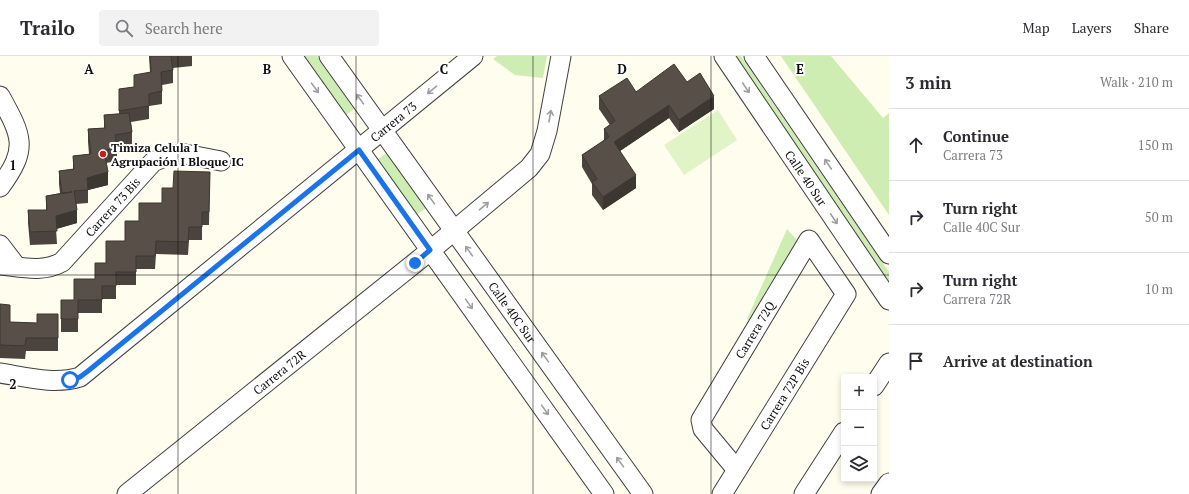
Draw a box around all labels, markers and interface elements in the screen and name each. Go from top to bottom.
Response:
search box [99,10,379,46]
text: Trailo [20,15,75,40]
icon: search [113,17,135,39]
text: Search here [145,18,223,38]
text: Map [1023,18,1050,37]
text: Layers [1072,18,1112,37]
text: Share [1134,18,1169,37]
text: A [84,60,94,78]
text: B [263,60,271,78]
text: C [440,60,448,78]
text: D [617,60,627,78]
text: E [796,60,804,78]
text: 3 min [905,71,952,94]
text: Walk · 210 m [1100,73,1173,91]
one-way arrow [311,82,319,93]
one-way arrow [742,82,750,93]
one-way arrow [427,85,438,94]
one-way arrow [355,94,364,105]
street label: Carrera 73 [367,98,419,145]
one-way arrow [546,110,554,123]
text: Continue [943,126,1009,146]
icon: ahead [905,134,927,156]
text: 150 m [1138,136,1173,154]
place label: Timiza Celula I Agrupación I Bloque IC [111,140,244,169]
text: Carrera 73 [943,146,1003,164]
street label: Calle 40 Sur [782,147,831,209]
marker: Timiza Celula I Agrupación I Bloque IC [98,149,108,159]
text: 1 [9,156,17,174]
one-way arrow [824,159,832,170]
street label: Carrera 73 Bis [82,174,143,239]
one-way arrow [427,194,435,205]
text: Turn right [943,198,1018,218]
one-way arrow [479,201,489,210]
icon: right [905,206,927,228]
text: 50 m [1145,208,1173,226]
one-way arrow [831,213,839,225]
text: Calle 40C Sur [943,218,1020,236]
one-way arrow [465,246,473,257]
route end [406,254,424,272]
text: Turn right [943,270,1018,290]
icon: right [905,278,927,300]
street label: Calle 40C Sur [486,279,540,346]
text: 10 m [1145,280,1173,298]
text: Carrera 72R [943,290,1011,308]
street label: Carrera 72Q [732,298,779,361]
one-way arrow [465,299,473,310]
street label: Carrera 72R [250,346,309,398]
icon: arrive [905,350,927,372]
one-way arrow [540,351,549,362]
text: Arrive at destination [943,351,1093,371]
street label: Carrera 72P Bis [756,355,812,432]
route start [61,371,79,389]
map controls [841,374,877,482]
button: + [841,374,877,410]
text: 2 [9,375,17,393]
one-way arrow [541,405,549,416]
button: − [841,410,877,446]
button: layers [841,446,877,482]
one-way arrow [616,457,625,468]

